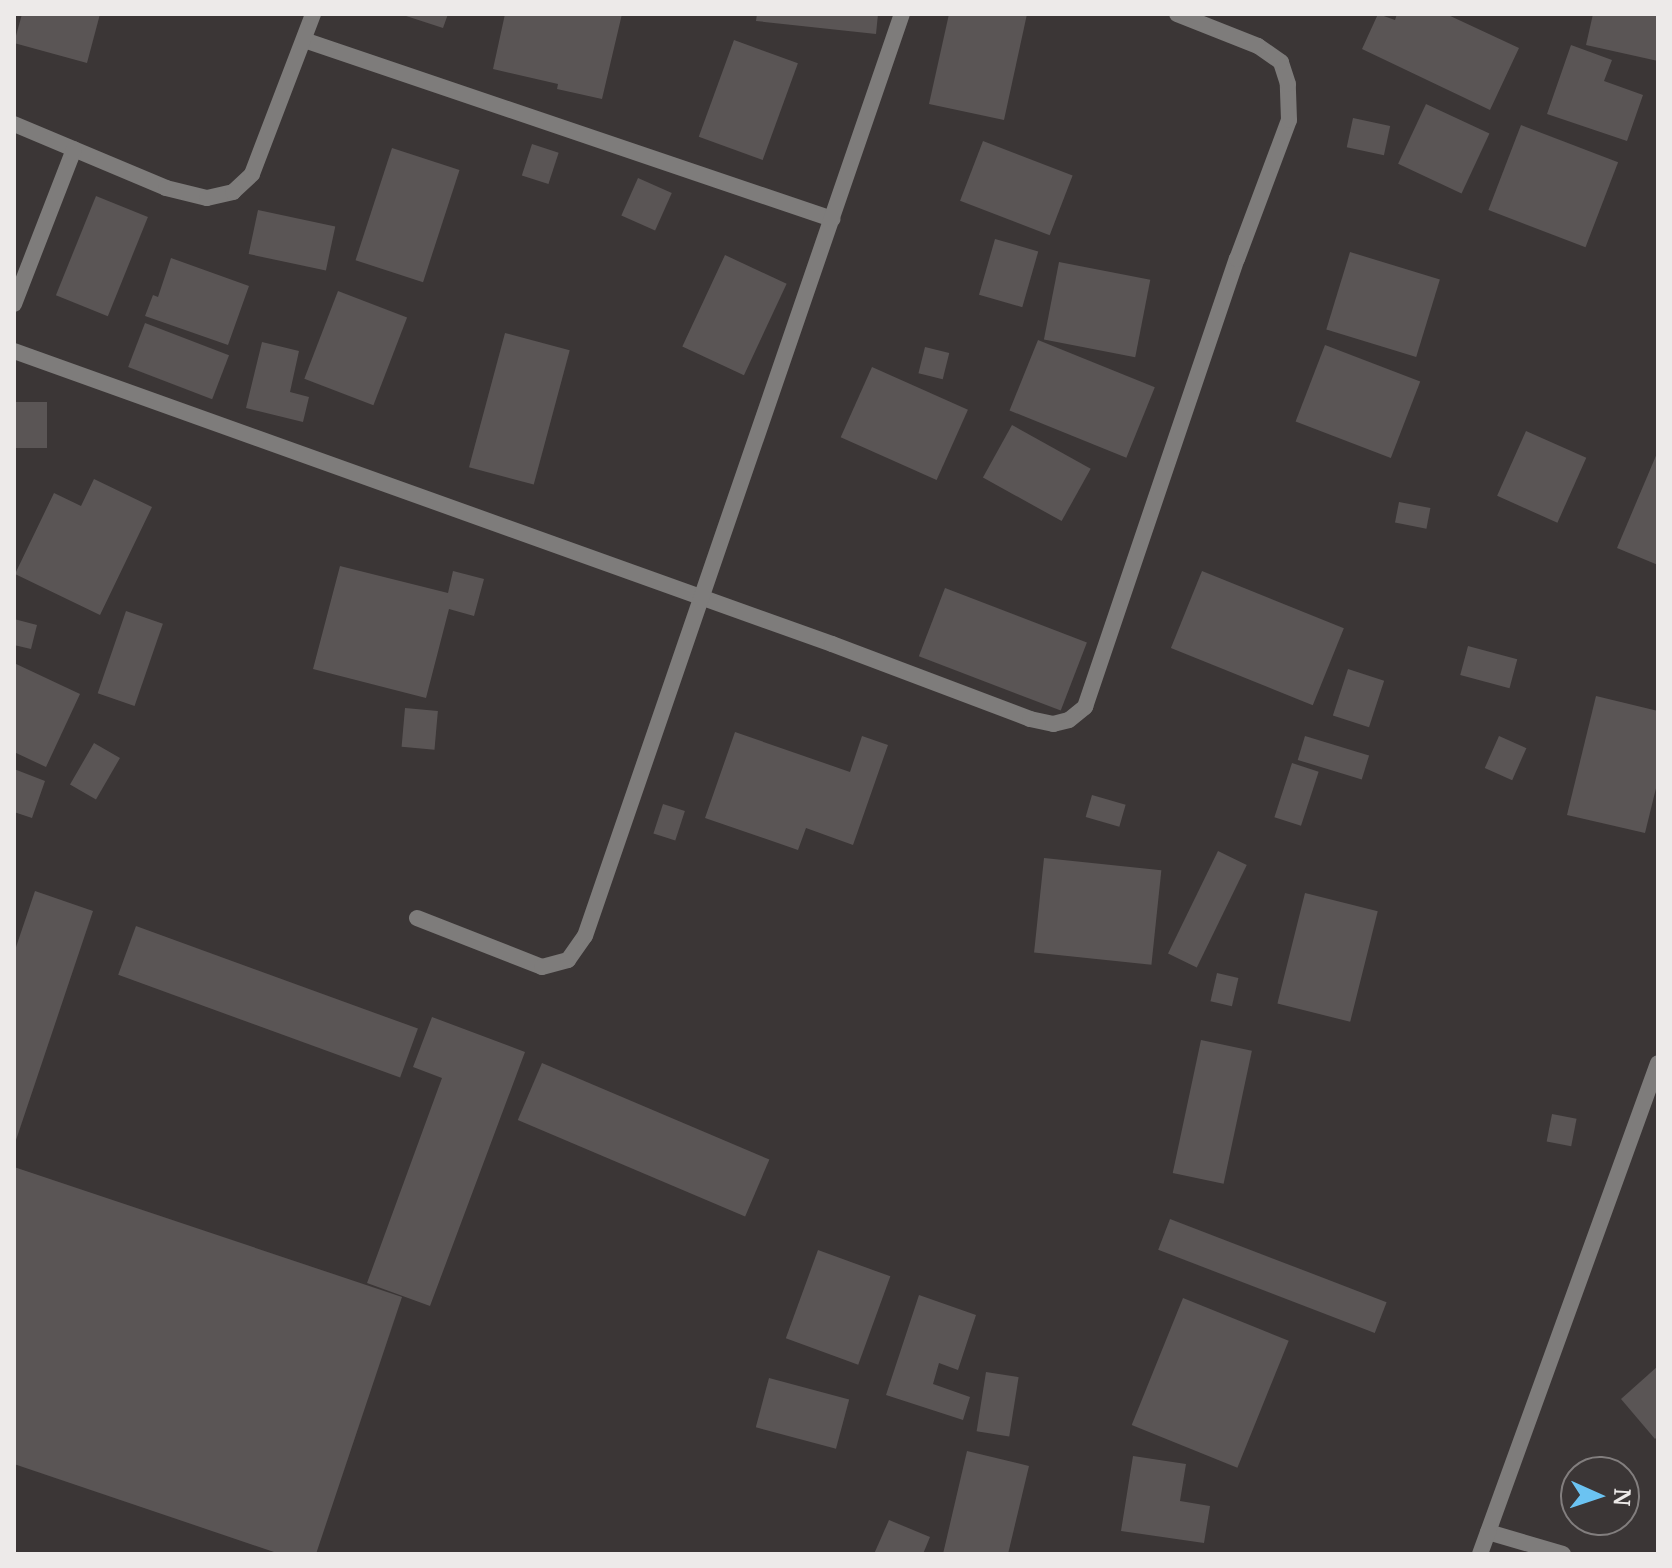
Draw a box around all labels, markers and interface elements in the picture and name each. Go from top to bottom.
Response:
north arrow [1560,1456,1640,1536]
text: N [1608,1488,1636,1507]

